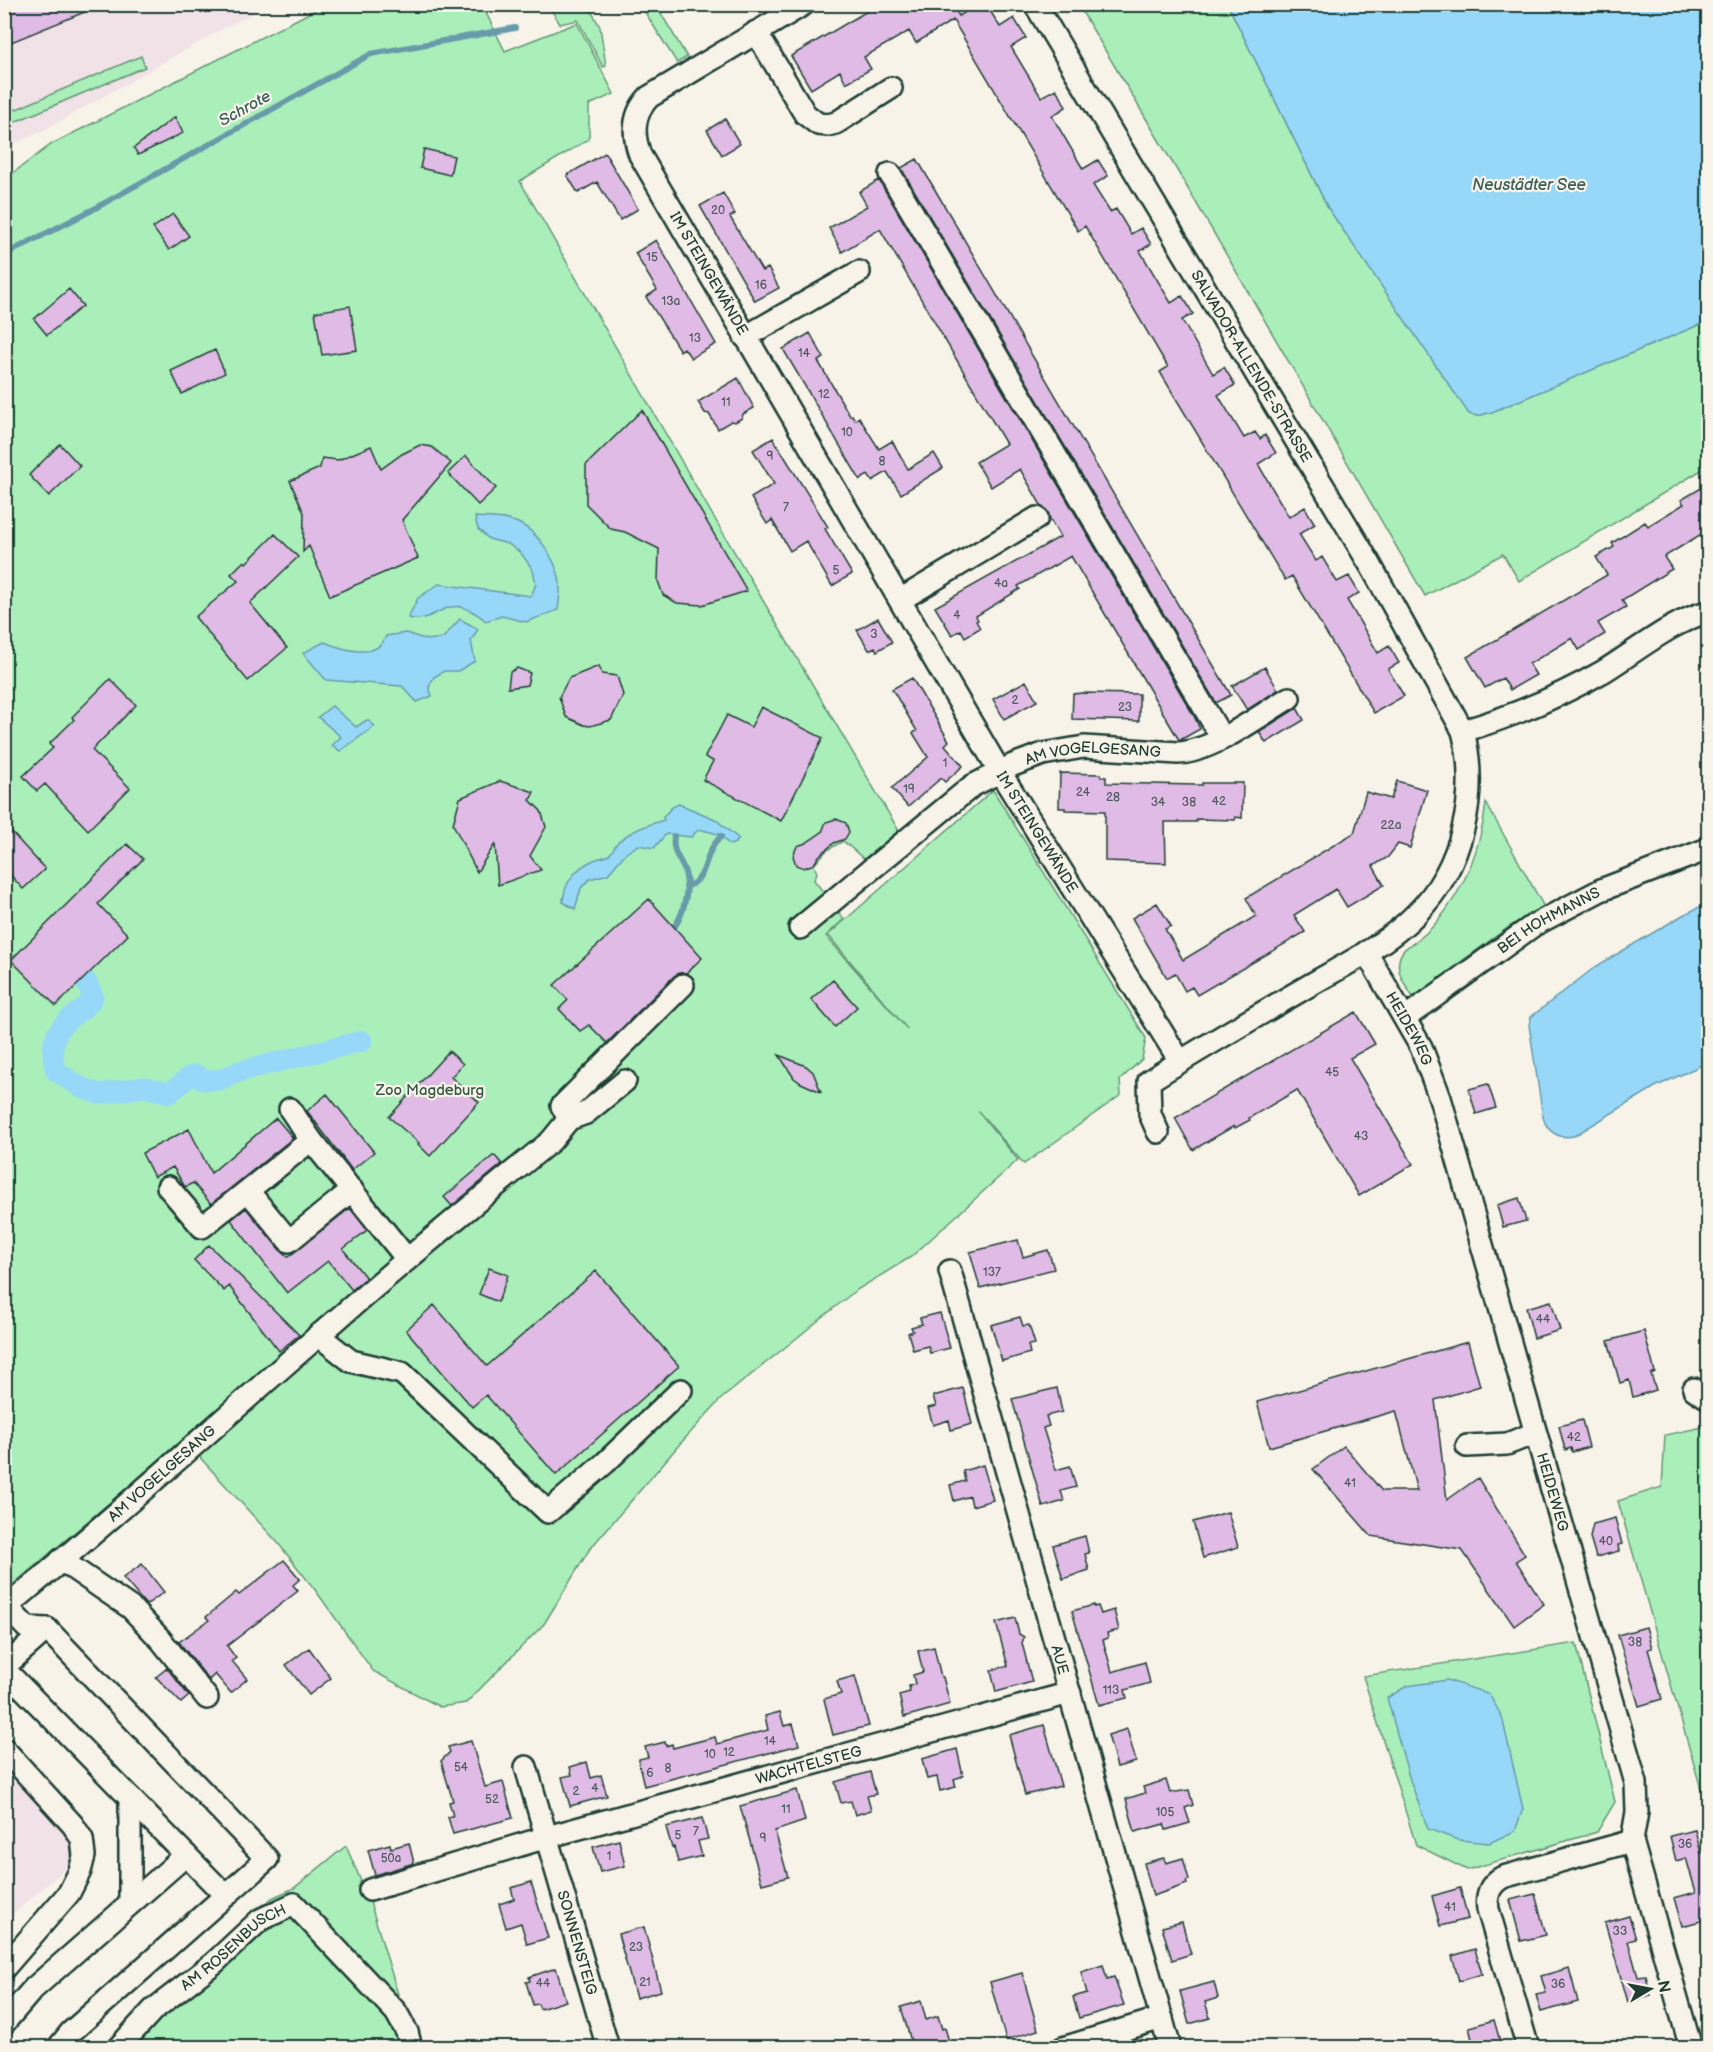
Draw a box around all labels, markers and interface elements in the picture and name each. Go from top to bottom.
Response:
water label: Schrote [216,87,274,131]
water label: Neustädter See [1472,176,1586,195]
house number: 20 [711,203,725,218]
street label: IM STEINGEWÄNDE [666,208,753,339]
house number: 15 [646,250,658,265]
street label: SALVADOR-ALLENDE-STRASSE [1187,267,1316,466]
house number: 16 [755,278,767,293]
house number: 13a [662,294,681,309]
house number: 13 [689,331,701,346]
house number: 14 [798,346,811,361]
house number: 12 [818,387,830,402]
house number: 11 [721,395,731,410]
house number: 10 [841,425,853,440]
house number: 9 [767,449,774,464]
house number: 8 [879,454,886,469]
house number: 7 [783,500,789,515]
house number: 5 [833,563,840,578]
house number: 4a [994,576,1008,591]
house number: 4 [953,608,961,623]
house number: 3 [870,627,878,642]
house number: 2 [1011,693,1019,708]
house number: 23 [1118,700,1132,715]
street label: AM VOGELGESANG [1022,737,1161,769]
house number: 1 [943,756,947,771]
street label: IM STEINGEWÄNDE [992,768,1082,896]
house number: 19 [903,782,915,797]
house number: 24 [1076,785,1091,800]
house number: 28 [1106,790,1120,805]
house number: 42 [1212,794,1226,809]
house number: 34 [1151,795,1166,810]
house number: 38 [1182,795,1196,810]
house number: 22a [1381,818,1402,833]
street label: BEI HOHMANNS [1494,883,1603,958]
street label: HEIDEWEG [1382,988,1436,1068]
house number: 45 [1325,1065,1339,1080]
park label: Zoo Magdeburg [375,1081,484,1100]
house number: 43 [1354,1129,1368,1144]
house number: 137 [983,1265,1001,1280]
house number: 44 [1536,1312,1551,1327]
street label: AM VOGELGESANG [104,1421,220,1526]
house number: 42 [1567,1430,1581,1445]
street label: HEIDEWEG [1532,1450,1573,1534]
house number: 41 [1344,1476,1356,1491]
house number: 40 [1599,1534,1613,1549]
house number: 38 [1628,1635,1642,1650]
street label: AUE [1047,1643,1073,1677]
house number: 113 [1103,1683,1119,1698]
house number: 14 [764,1734,777,1749]
street label: WACHTELSTEG [753,1741,864,1789]
house number: 12 [723,1745,735,1760]
house number: 10 [704,1747,716,1762]
house number: 54 [454,1760,469,1775]
house number: 8 [665,1761,672,1776]
house number: 6 [646,1766,654,1781]
house number: 4 [591,1781,599,1796]
house number: 2 [572,1784,580,1799]
house number: 52 [485,1792,499,1807]
house number: 11 [781,1802,791,1817]
house number: 105 [1156,1805,1174,1820]
house number: 7 [693,1824,699,1839]
house number: 5 [675,1828,682,1843]
house number: 9 [760,1831,767,1846]
house number: 36 [1678,1837,1692,1852]
house number: 1 [607,1849,611,1864]
house number: 50a [381,1851,402,1866]
street label: SONNENSTEIG [553,1888,601,1997]
street label: AM ROSENBUSCH [177,1900,289,1995]
house number: 41 [1444,1900,1456,1915]
house number: 33 [1613,1924,1627,1939]
house number: 23 [629,1940,643,1955]
north arrow [1620,1959,1680,2019]
house number: 21 [639,1975,651,1990]
house number: 44 [536,1976,551,1991]
house number: 36 [1551,1977,1565,1992]
text: N [1653,1979,1674,1994]

